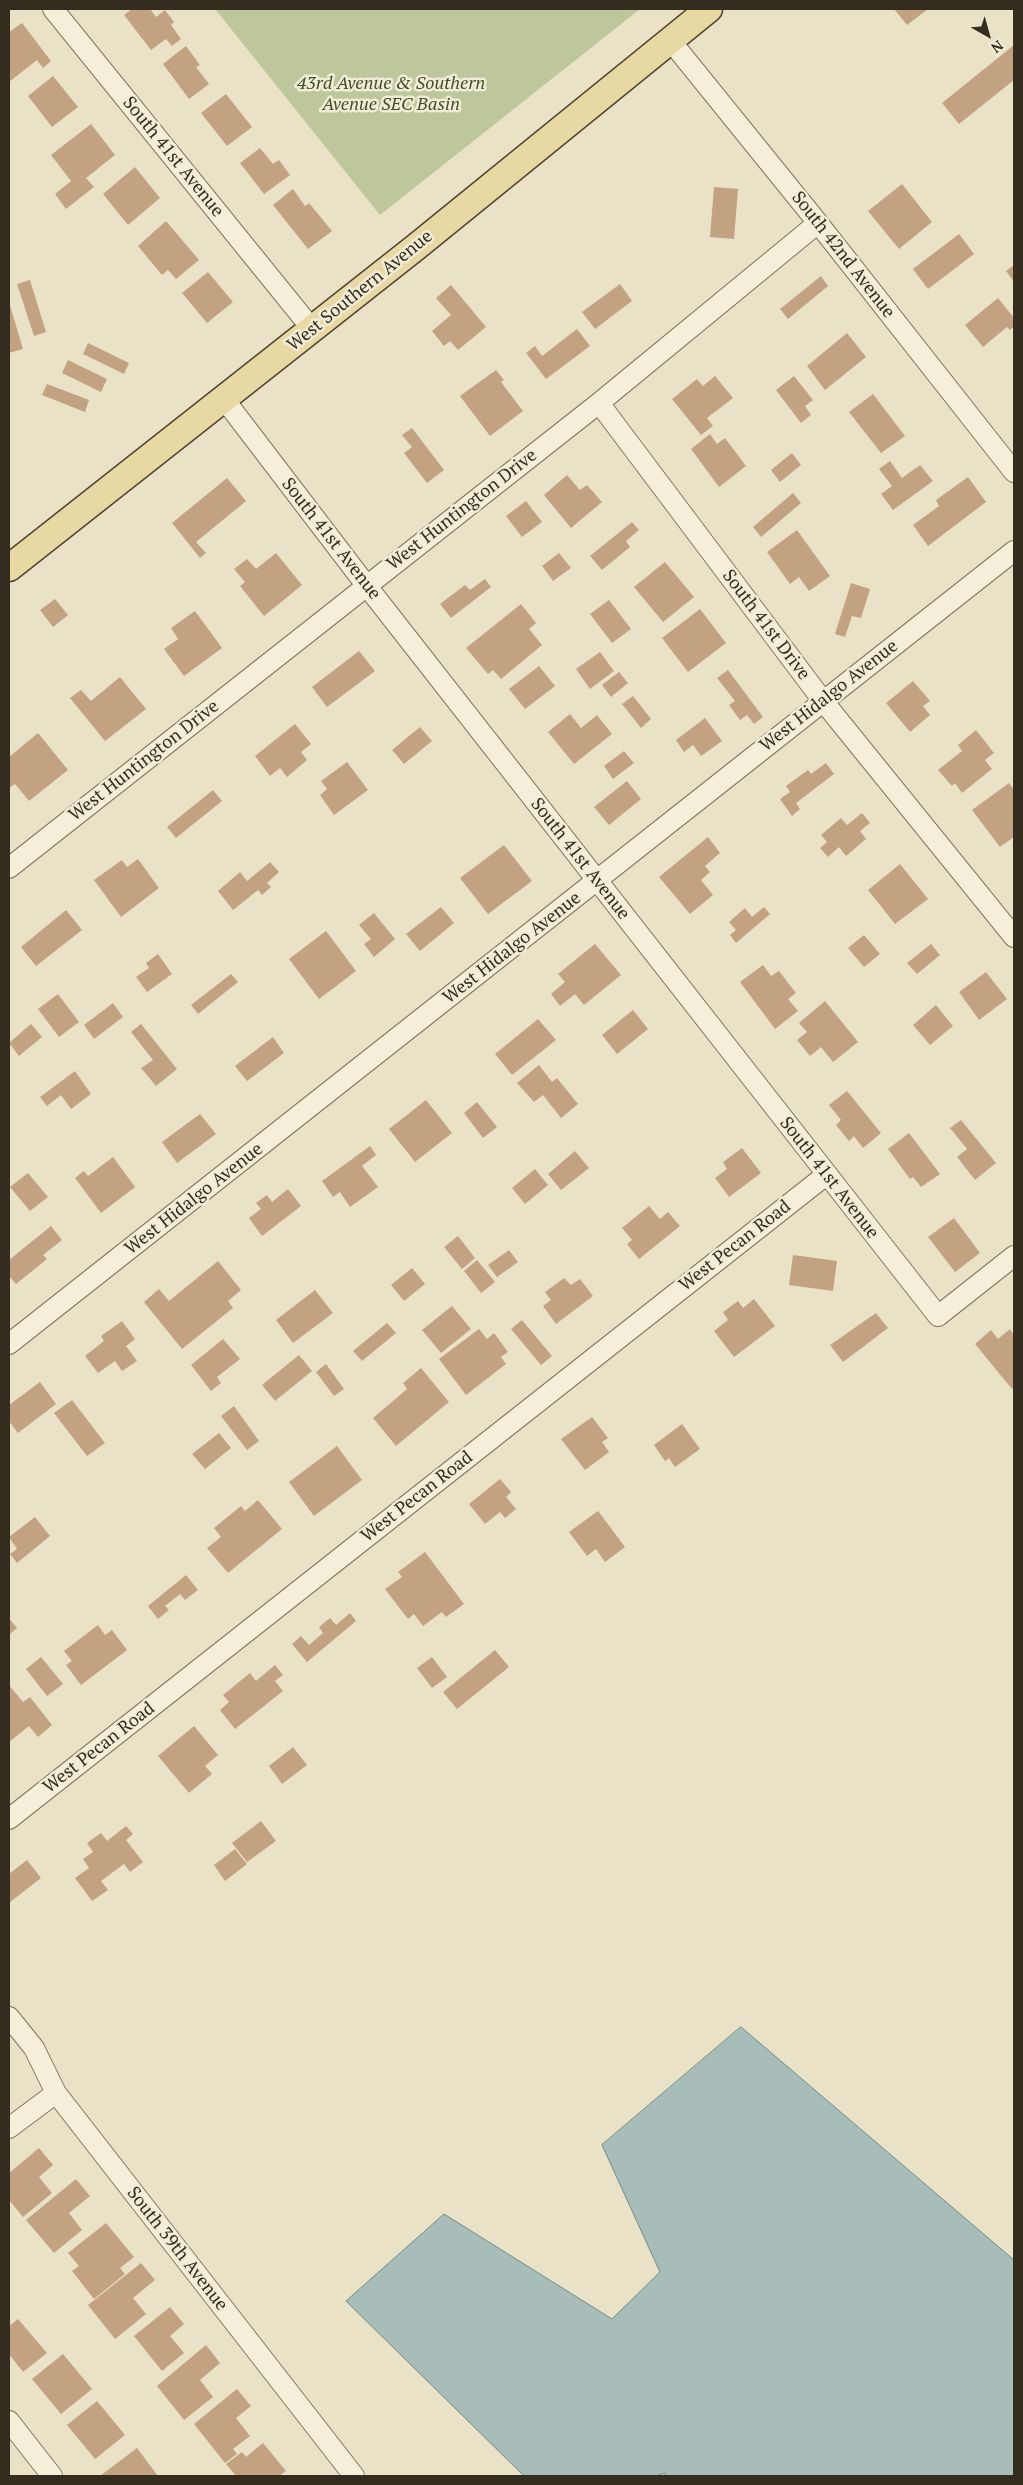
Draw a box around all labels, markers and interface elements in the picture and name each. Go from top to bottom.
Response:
north arrow [963,10,1013,60]
text: N [988,36,1008,58]
park label: 43rd Avenue & Southern Avenue SEC Basin [297,73,485,116]
street label: South 41st Avenue [118,92,228,222]
street label: South 42nd Avenue [787,187,899,323]
street label: West Southern Avenue [283,226,437,356]
street label: West Huntington Drive [383,445,541,575]
street label: South 41st Avenue [277,474,385,604]
street label: South 41st Drive [717,566,815,684]
street label: West Hidalgo Avenue [756,635,902,757]
street label: West Huntington Drive [65,696,223,826]
street label: South 41st Avenue [526,794,634,924]
street label: West Hidalgo Avenue [439,887,585,1009]
street label: South 41st Avenue [775,1113,883,1243]
street label: West Hidalgo Avenue [121,1138,267,1260]
street label: West Pecan Road [675,1196,795,1296]
street label: West Pecan Road [357,1447,477,1547]
street label: West Pecan Road [39,1698,159,1798]
street label: South 39th Avenue [122,2183,232,2315]

